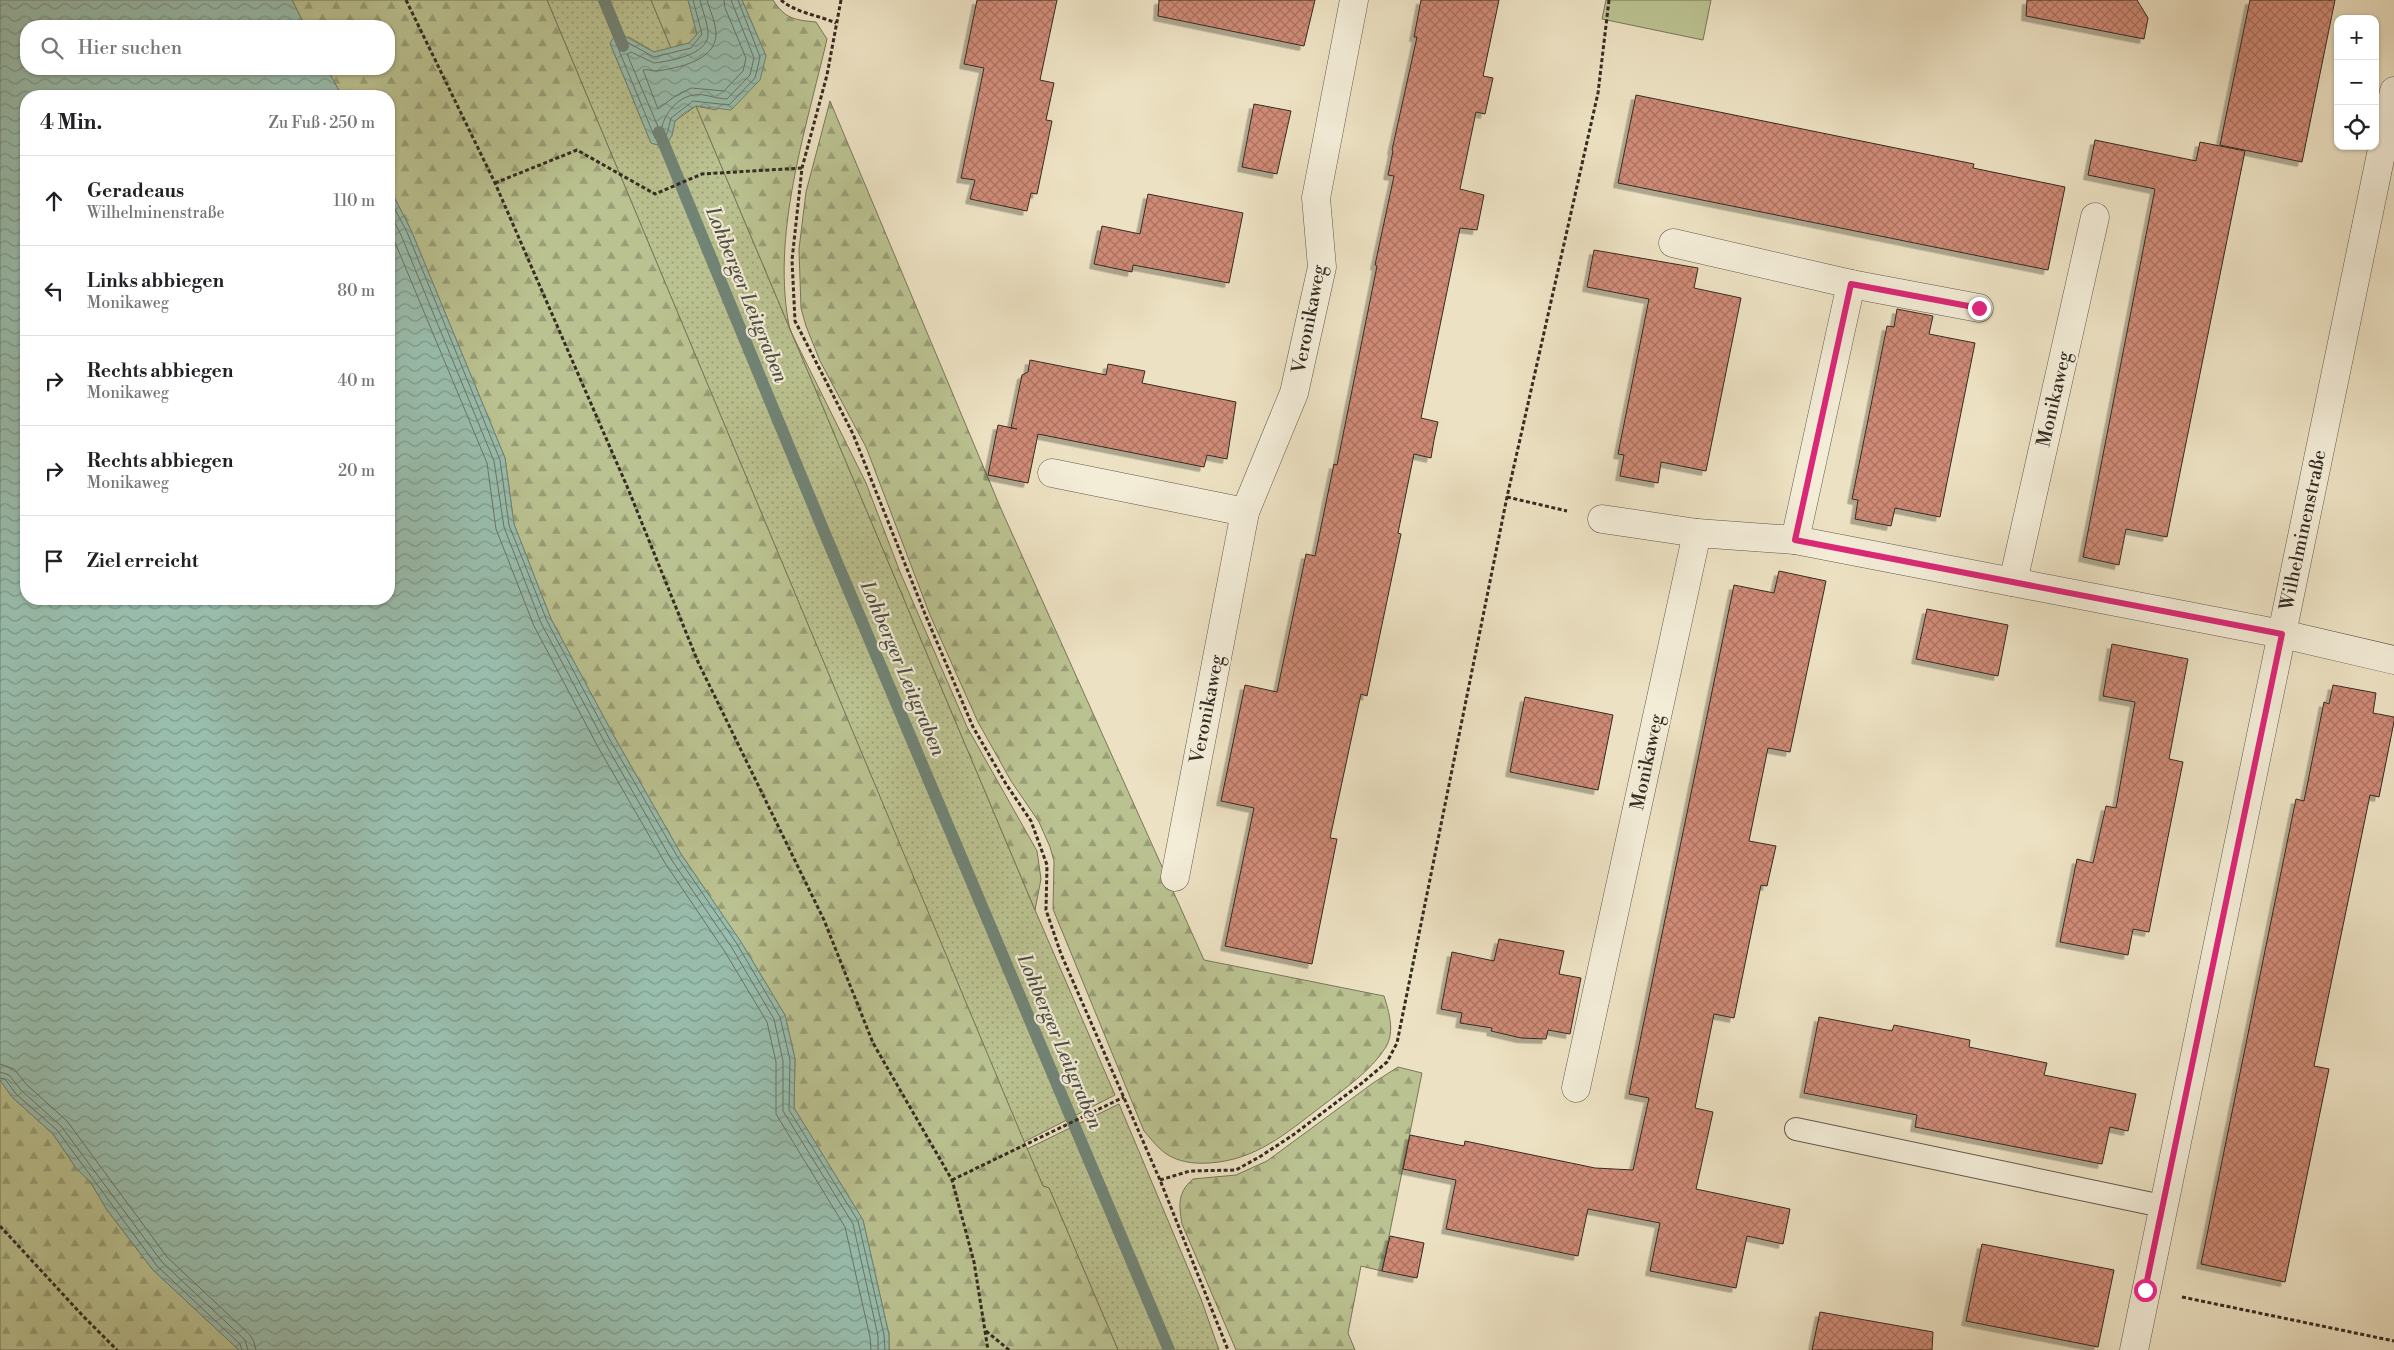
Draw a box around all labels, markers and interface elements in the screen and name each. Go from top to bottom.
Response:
map controls [2334,15,2379,150]
button: + [2334,15,2379,60]
search box [20,20,395,75]
icon: search [38,34,66,62]
text: Hier suchen [78,36,182,60]
button: − [2334,60,2379,105]
button: locate [2334,105,2379,150]
text: 4 Min. [40,110,102,136]
text: Zu Fuß · 250 m [269,113,375,133]
text: Geradeaus [87,179,184,203]
icon: ahead [40,187,68,215]
text: 110 m [333,191,375,211]
water label: Lohberger Leitgraben [699,202,793,387]
text: Wilhelminenstraße [87,203,225,223]
street label: Veronikaweg [1287,262,1331,376]
text: Links abbiegen [87,269,224,293]
icon: left [40,277,68,305]
text: 80 m [337,281,375,301]
text: Monikaweg [87,293,169,313]
route end [1968,297,1991,320]
street label: Monikaweg [2031,349,2077,449]
text: Rechts abbiegen [87,359,233,383]
icon: right [40,367,68,395]
text: 40 m [338,371,375,391]
text: Monikaweg [87,383,169,403]
street label: Wilhelminenstraße [2274,448,2332,613]
text: Rechts abbiegen [87,449,233,473]
icon: right [40,457,68,485]
text: 20 m [338,461,375,481]
text: Monikaweg [87,473,169,493]
icon: arrive [40,547,68,575]
text: Ziel erreicht [87,549,198,573]
water label: Lohberger Leitgraben [853,577,950,761]
street label: Veronikaweg [1185,652,1229,766]
street label: Monikaweg [1625,712,1669,812]
water label: Lohberger Leitgraben [1010,950,1107,1134]
route start [2134,1279,2157,1302]

